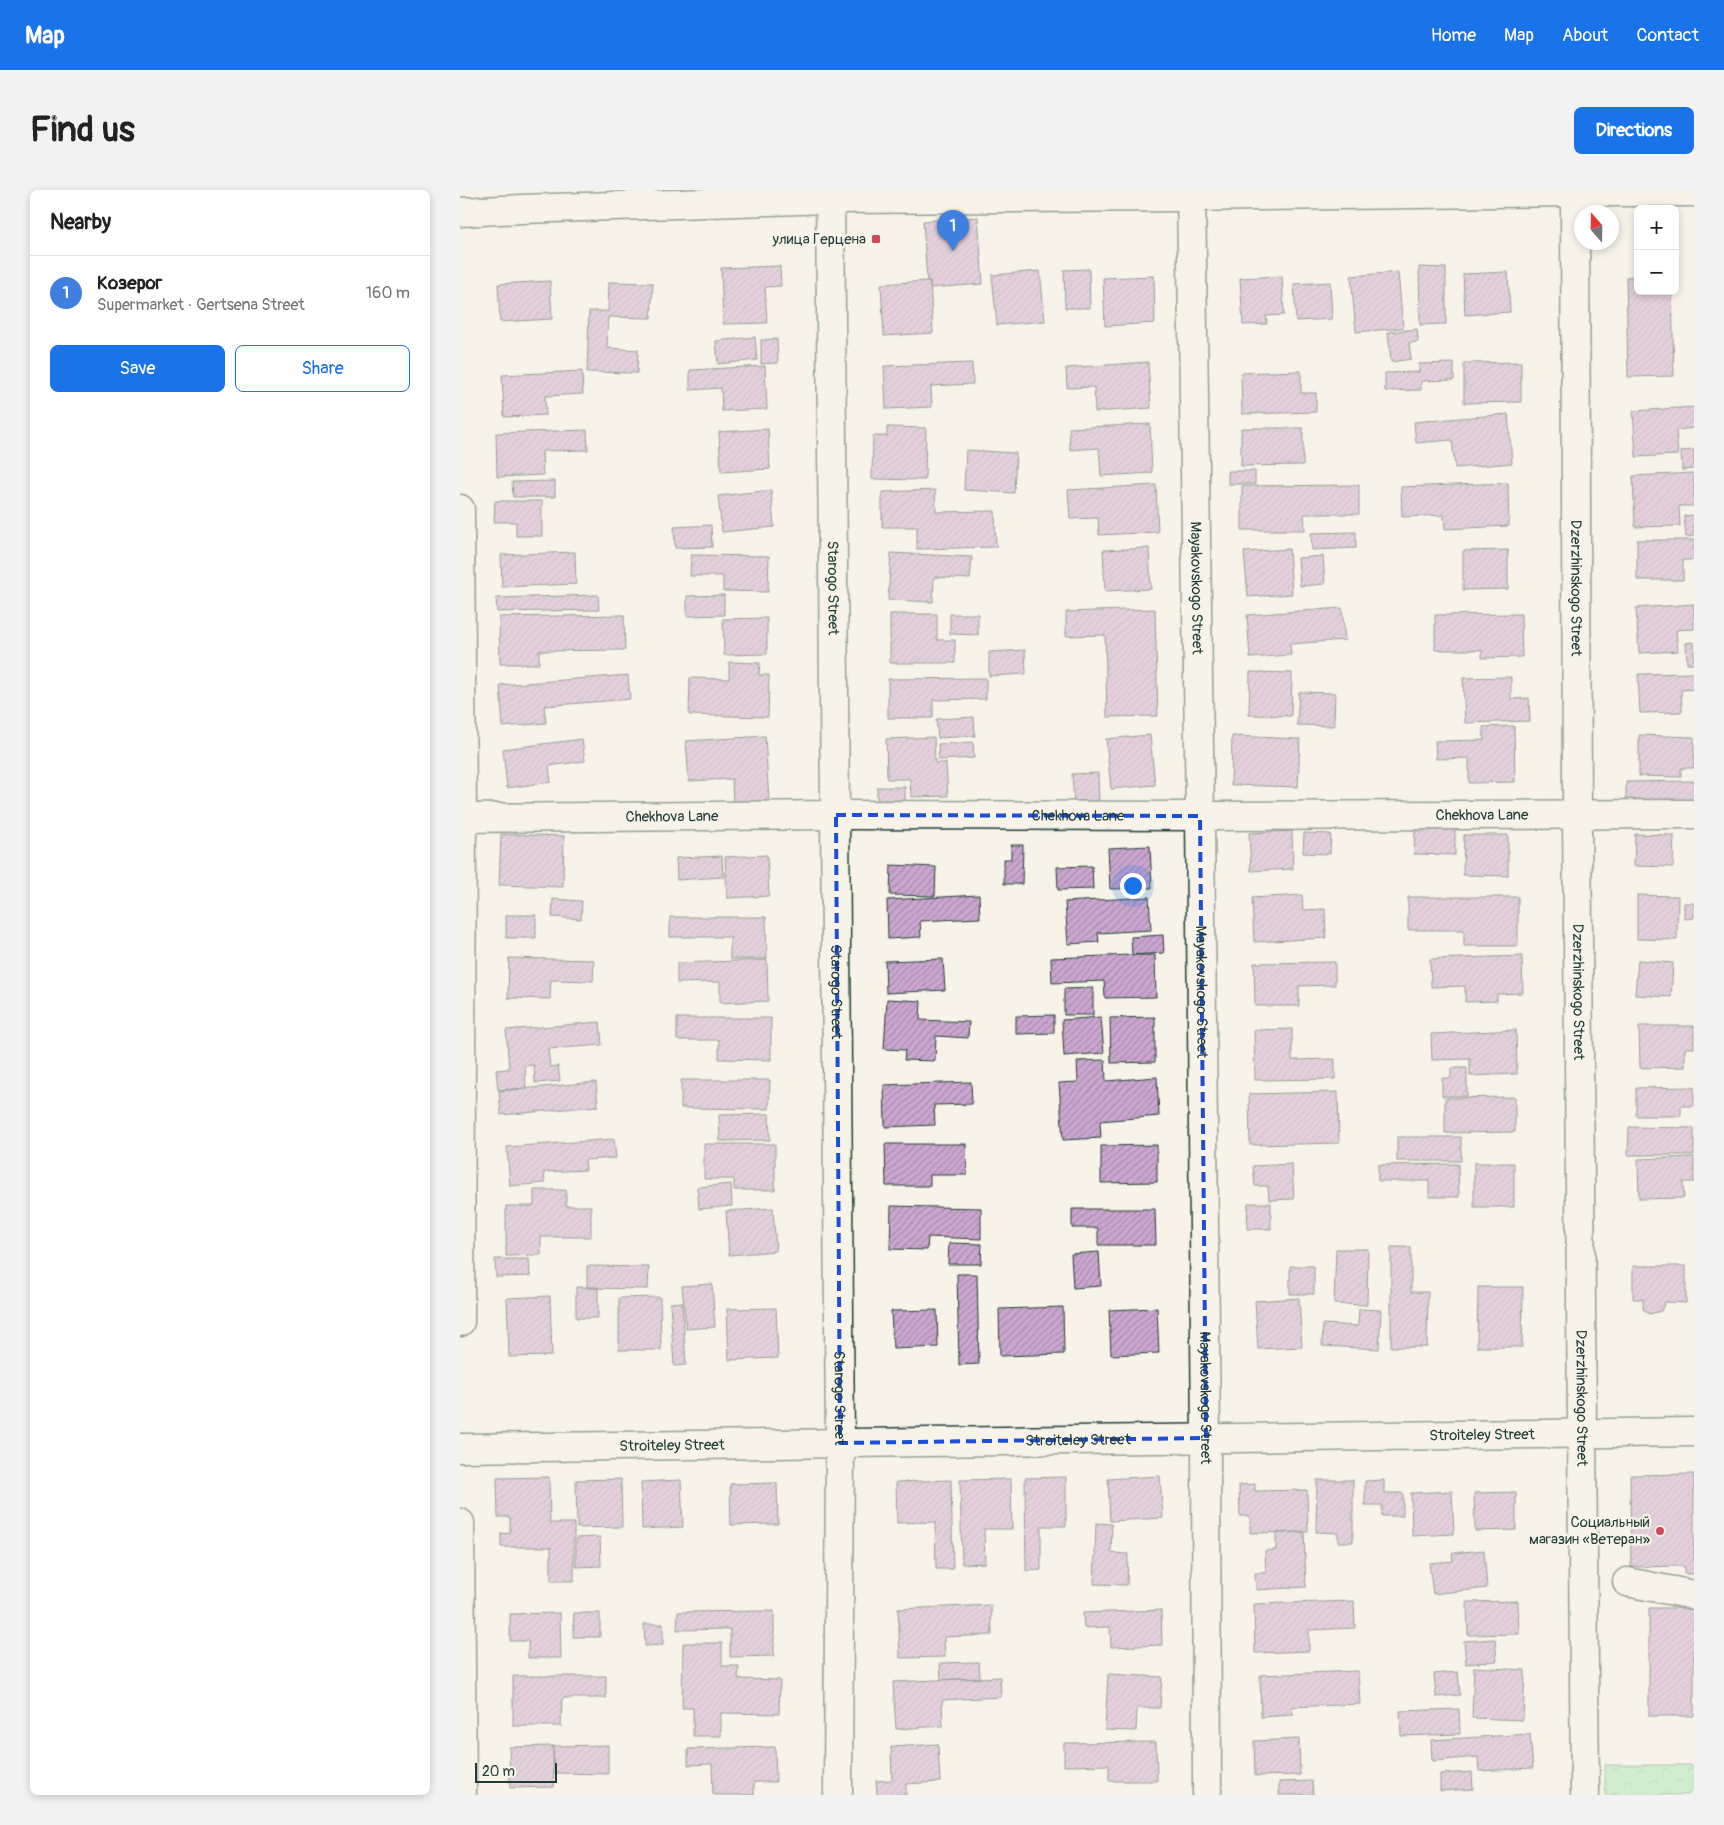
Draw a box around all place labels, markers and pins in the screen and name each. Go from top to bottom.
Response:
pin: 1 [937,210,969,251]
place label: улица Герцена [771,230,866,249]
marker: улица Герцена [870,233,882,245]
place label: Социальный магазин «Ветеран» [1529,1513,1650,1549]
marker: Социальный магазин «Ветеран» [1654,1525,1666,1537]

